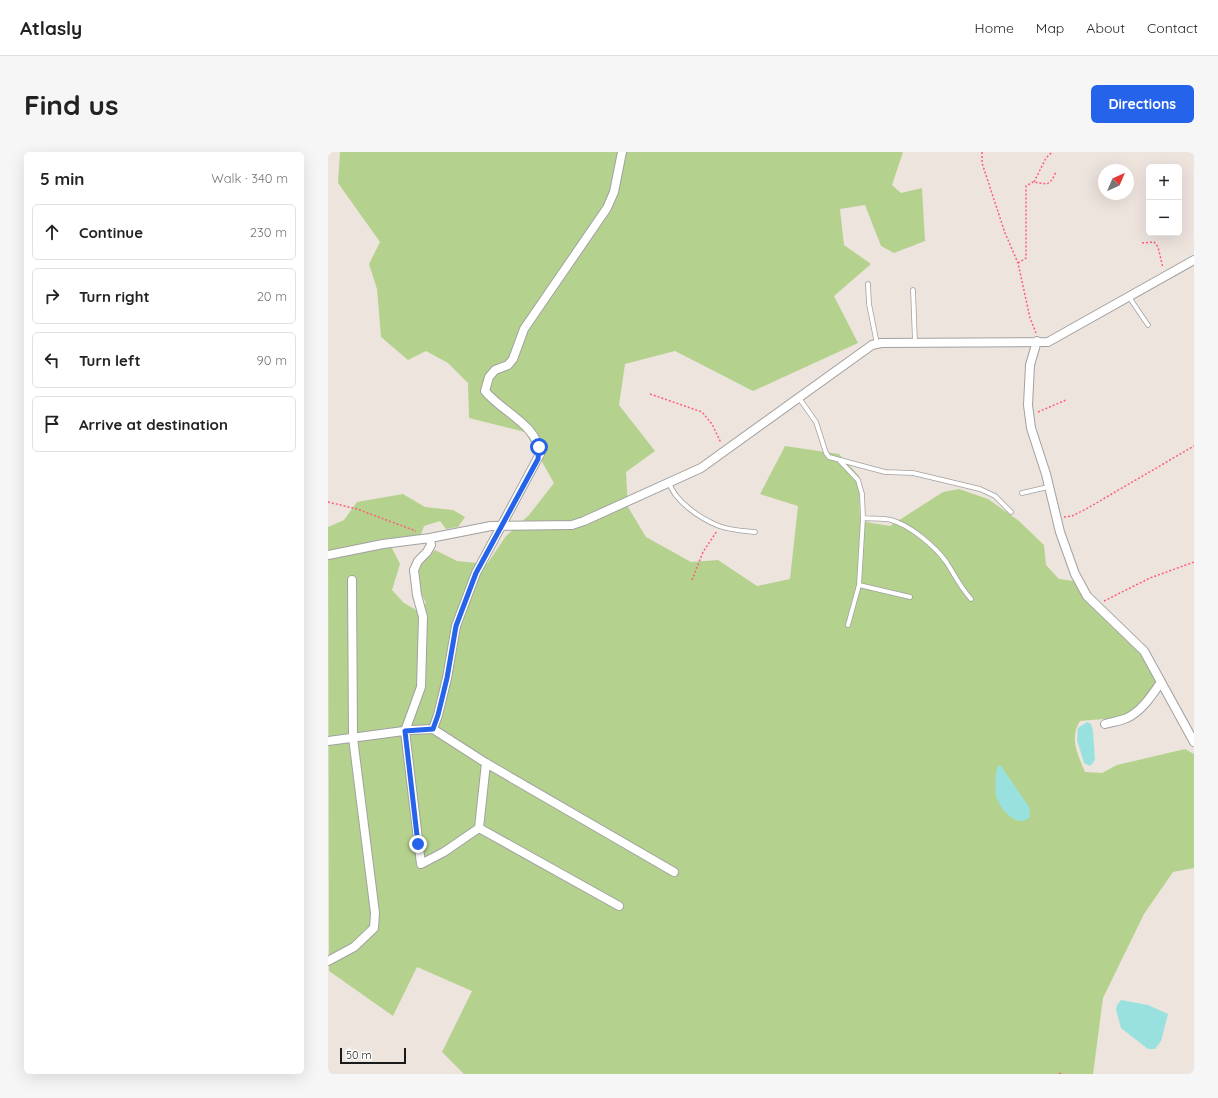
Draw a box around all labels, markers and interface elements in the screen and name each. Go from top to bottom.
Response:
text: Atlasly [20,16,82,40]
text: Home [975,19,1014,37]
text: Map [1036,19,1064,37]
text: About [1086,19,1125,37]
text: Contact [1147,19,1198,37]
button: Directions [1091,85,1194,123]
text: Find us [24,87,118,122]
north arrow [1098,164,1134,200]
map controls [1146,164,1182,236]
button: + [1146,164,1182,200]
text: 5 min [40,168,84,189]
text: Walk · 340 m [211,170,288,186]
button: − [1146,200,1182,236]
icon: ahead [41,221,63,243]
text: Continue [79,223,143,242]
text: 230 m [250,224,287,240]
icon: right [41,285,63,307]
text: Turn right [79,287,150,306]
text: 20 m [257,288,287,304]
icon: left [41,349,63,371]
text: Turn left [79,351,141,370]
text: 90 m [257,352,287,368]
icon: arrive [41,413,63,435]
text: Arrive at destination [79,415,228,434]
route start [530,438,548,456]
route end [409,835,427,853]
scale bar [340,1046,406,1065]
text: 50 m [346,1048,372,1062]

